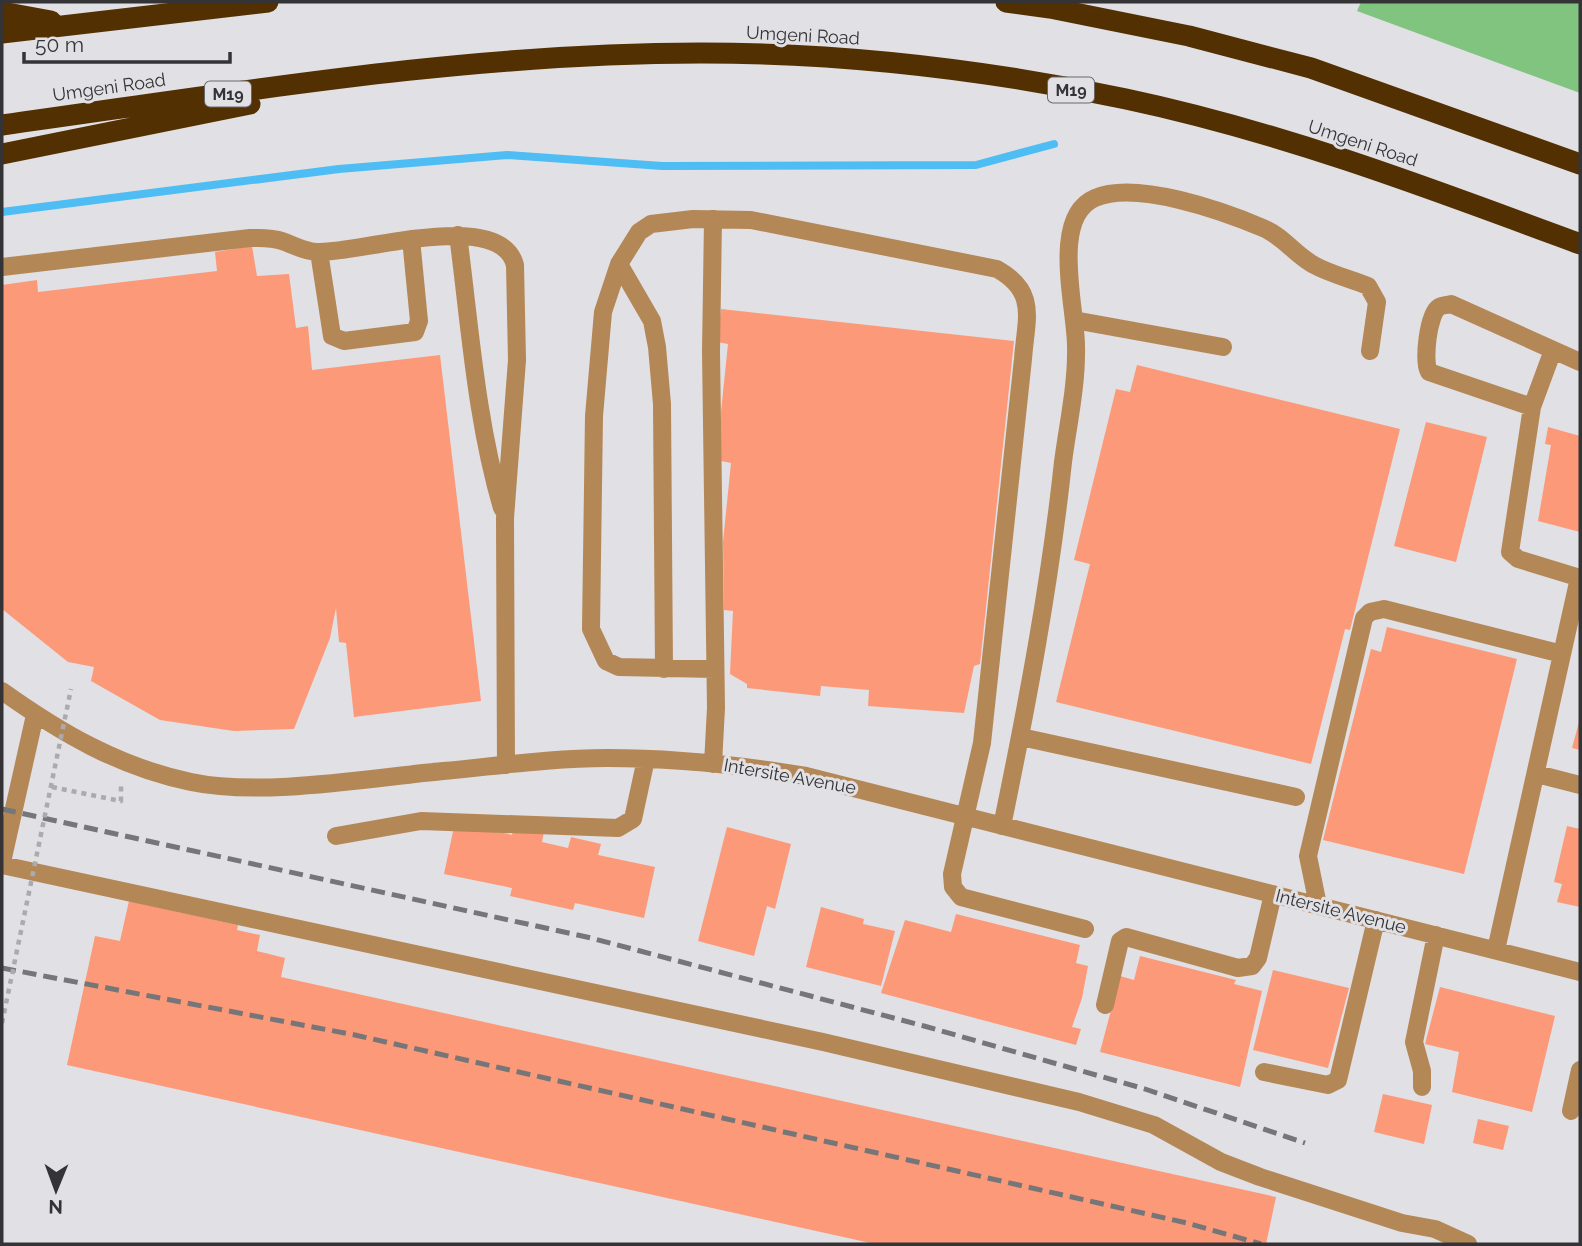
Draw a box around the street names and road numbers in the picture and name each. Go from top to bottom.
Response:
street label: Umgeni Road [746,22,860,48]
street label: Umgeni Road [51,69,167,105]
road number: M19 [1048,78,1094,102]
road number: M19 [205,82,251,106]
street label: Umgeni Road [1306,115,1420,171]
street label: Intersite Avenue [722,754,858,798]
street label: Intersite Avenue [1274,885,1409,937]

